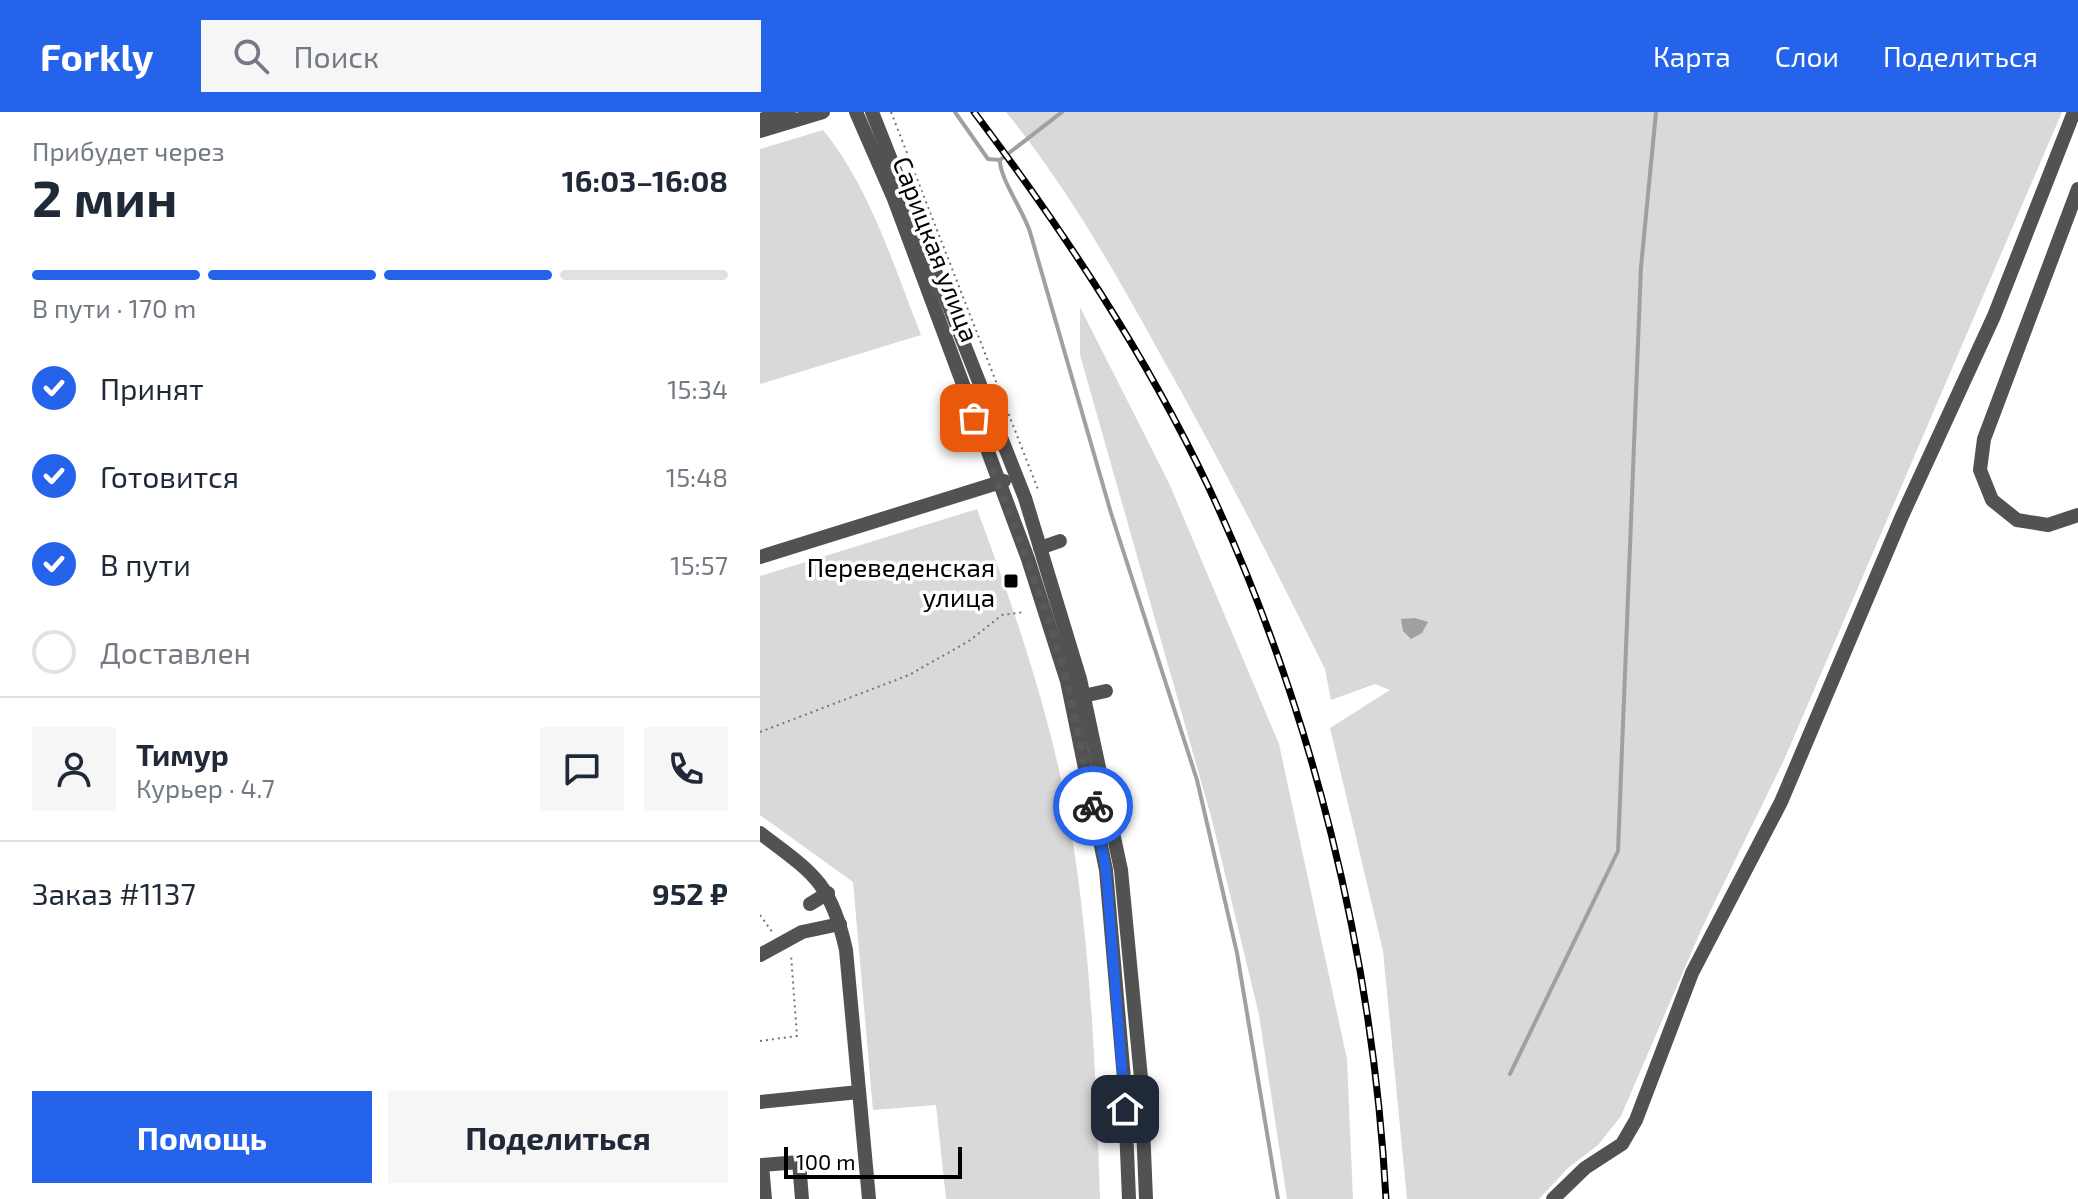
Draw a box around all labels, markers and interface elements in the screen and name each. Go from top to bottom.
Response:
search box [201,20,761,92]
text: Forkly [40,33,153,79]
icon: search [229,34,273,78]
text: Поиск [293,38,379,74]
text: Карта [1653,39,1731,73]
text: Слои [1775,39,1839,73]
text: Поделиться [1883,39,2038,73]
text: Прибудет через [32,135,225,166]
street label: Сарицкая улица [887,152,987,346]
text: 16:03–16:08 [562,162,728,198]
text: 2 мин [32,165,177,227]
text: В пути · 170 m [32,292,196,323]
icon: check [32,366,76,410]
text: Принят [100,370,204,406]
text: 15:34 [667,373,728,404]
pin [940,384,1008,452]
icon: bag [952,396,996,440]
icon: check [32,454,76,498]
text: Готовится [100,458,239,494]
text: 15:48 [666,461,728,492]
icon: check [32,542,76,586]
text: В пути [100,546,191,582]
text: 15:57 [670,549,728,580]
place label: Переведенская улица [807,551,995,613]
marker: Переведенская улица [1002,572,1020,590]
text: Доставлен [100,634,251,670]
button: person [32,727,116,811]
button: chat [540,727,624,811]
button: phone [644,727,728,811]
text: Тимур [136,736,229,772]
courier [1053,766,1133,846]
text: Курьер · 4.7 [136,772,275,803]
icon: bike [1071,784,1115,828]
text: Заказ #1137 [32,875,196,911]
text: 952 ₽ [652,875,728,911]
pin [1091,1075,1159,1143]
icon: home [1103,1087,1147,1131]
button: Помощь [32,1091,372,1183]
button: Поделиться [388,1091,728,1183]
scale bar [784,1143,962,1179]
text: 100 m [796,1148,855,1174]

